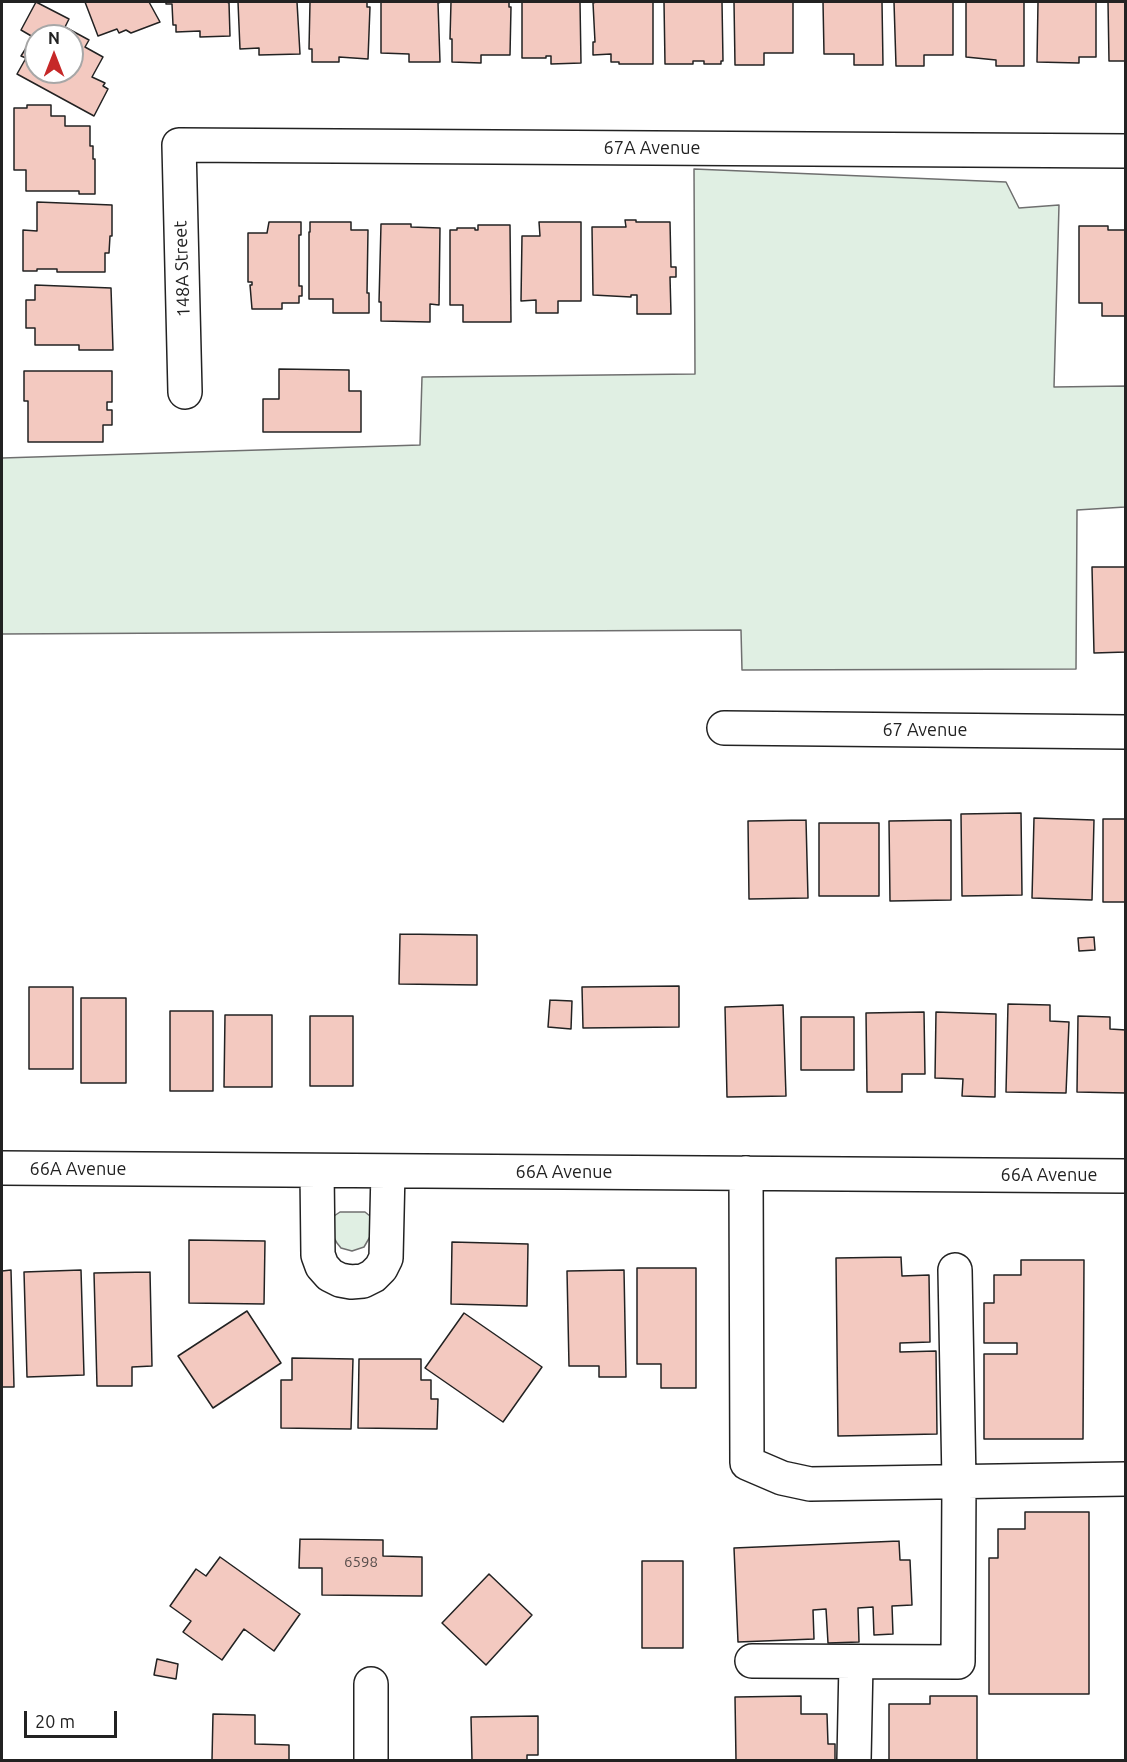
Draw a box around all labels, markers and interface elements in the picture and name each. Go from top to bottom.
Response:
north arrow [24,24,84,84]
text: N [48,29,60,47]
street label: 67A Avenue [604,137,700,159]
street label: 148A Street [170,220,194,318]
street label: 67 Avenue [882,719,968,741]
street label: 66A Avenue [30,1158,126,1180]
street label: 66A Avenue [516,1161,612,1183]
street label: 66A Avenue [1001,1164,1097,1186]
house number: 6598 [344,1553,378,1571]
scale bar [27,1699,120,1737]
text: 20 m [35,1711,75,1731]

